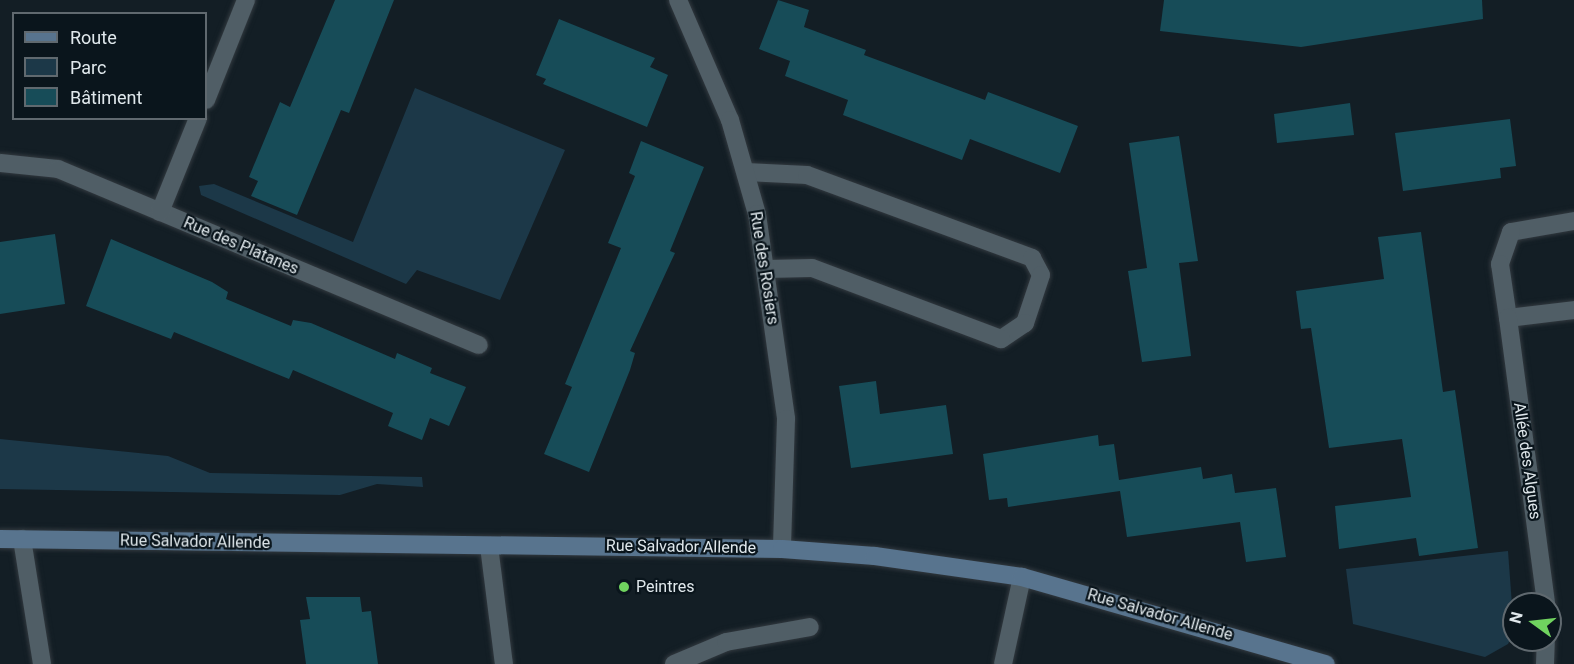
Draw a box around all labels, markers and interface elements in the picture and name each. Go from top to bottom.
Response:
legend [12,12,207,120]
text: Route [70,27,117,48]
text: Parc [70,57,106,78]
text: Bâtiment [70,87,142,108]
street label: Rue des Rosiers [746,210,782,326]
street label: Rue des Platanes [181,213,301,279]
street label: Allée des Algues [1509,401,1545,521]
street label: Rue Salvador Allende [120,531,270,553]
street label: Rue Salvador Allende [606,536,756,558]
place label: Peintres [636,577,694,597]
marker: Peintres [617,580,631,594]
street label: Rue Salvador Allende [1085,585,1235,645]
north arrow [1502,592,1562,652]
text: N [1505,610,1527,626]

